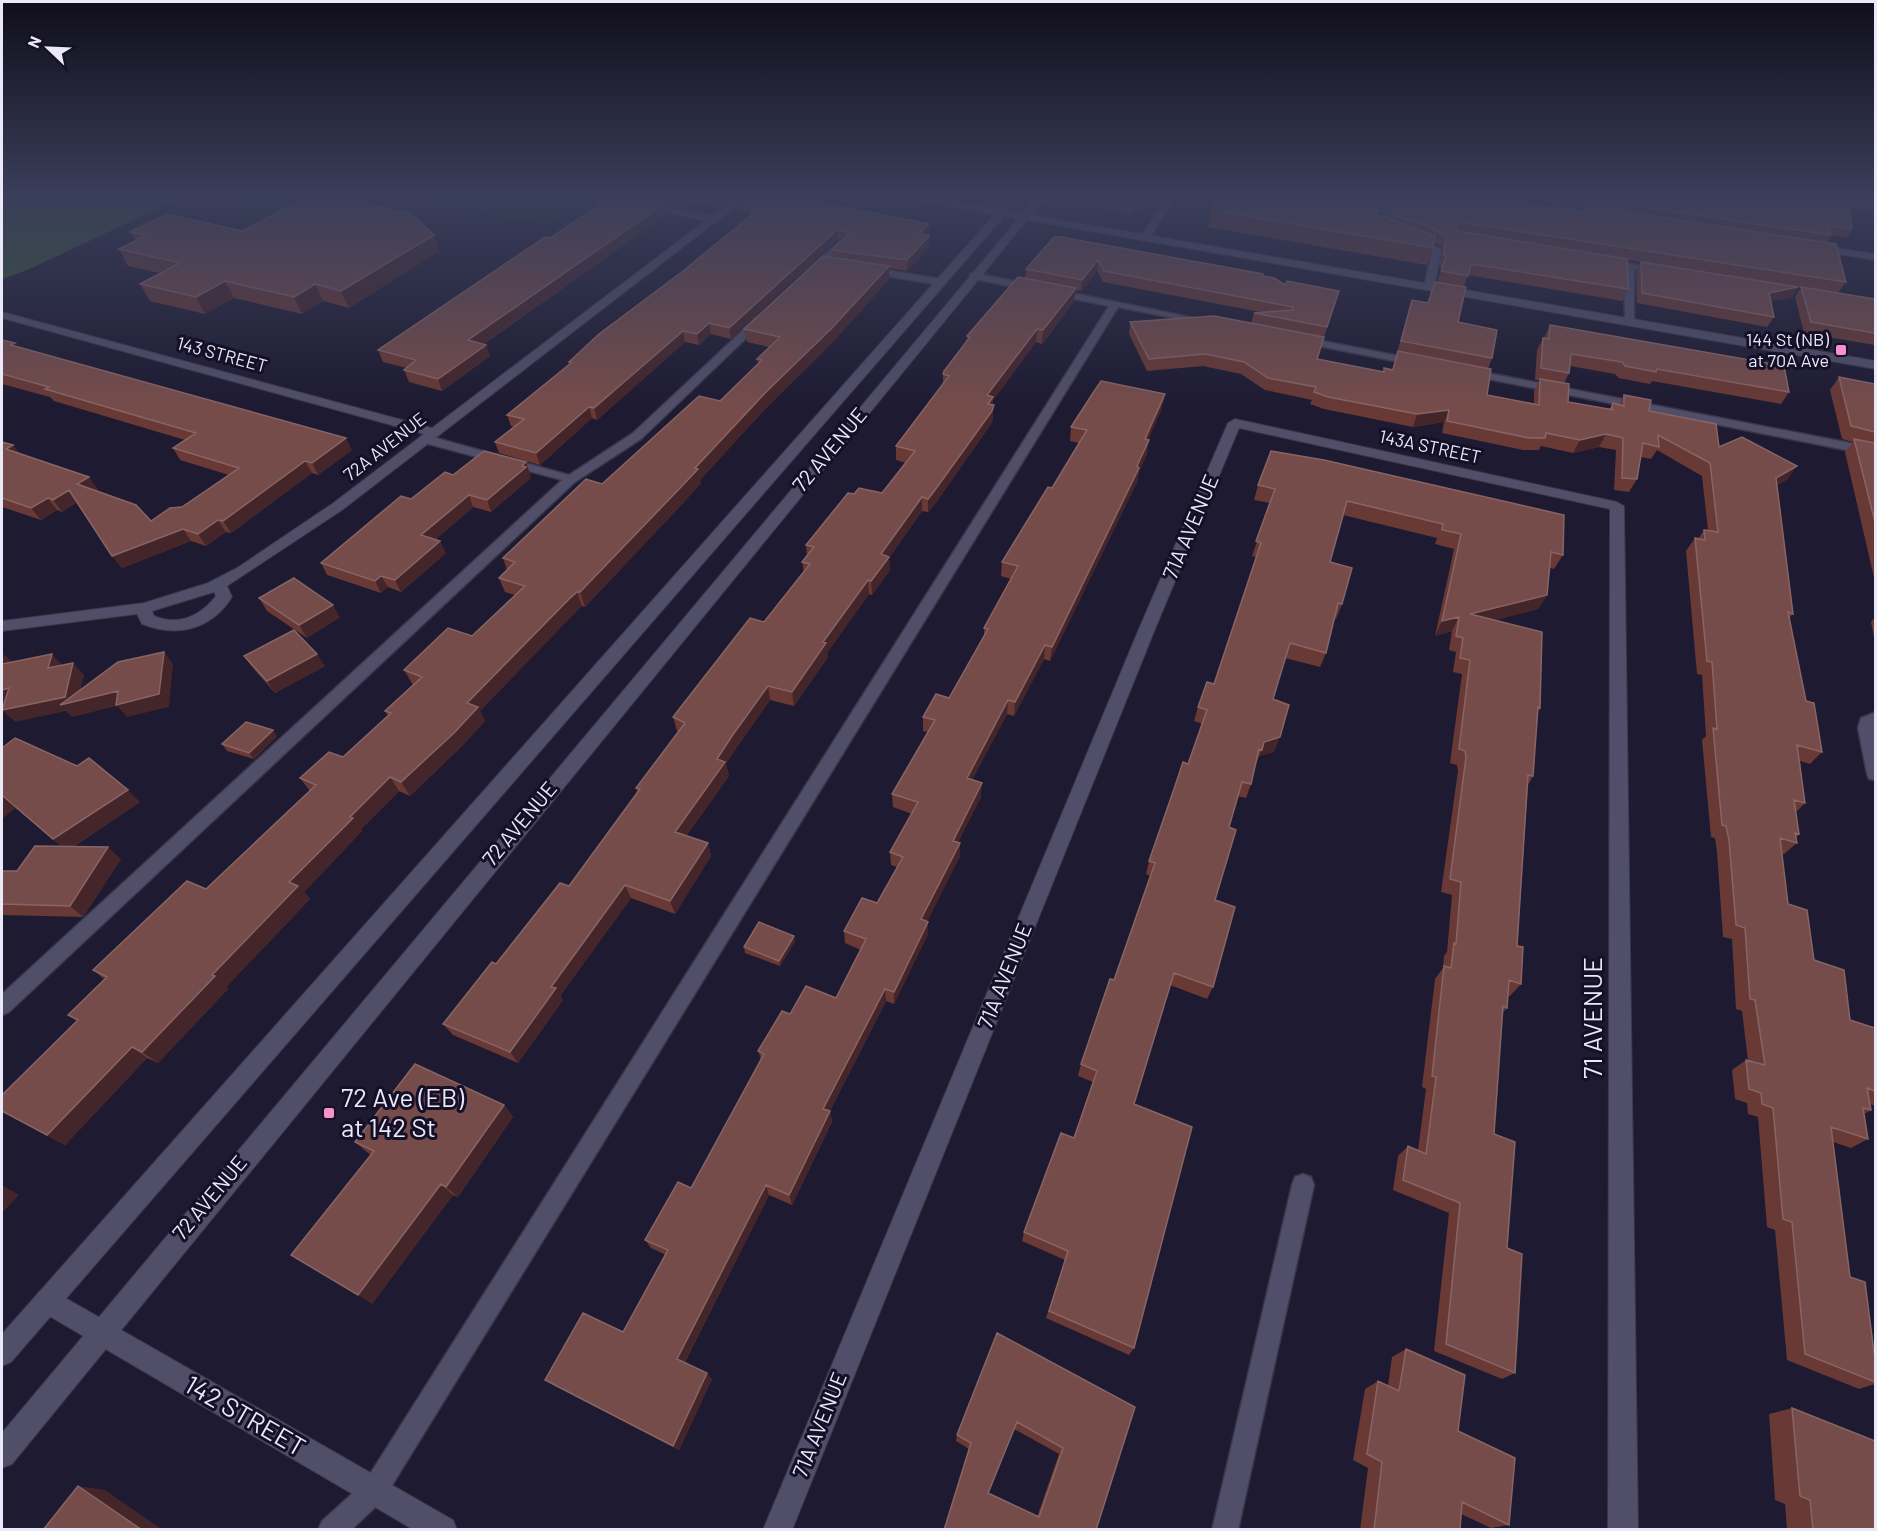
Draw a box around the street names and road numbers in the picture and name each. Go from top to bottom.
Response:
street label: 143 STREET [175,331,270,377]
street label: 72 AVENUE [786,402,871,496]
street label: 72A AVENUE [339,407,430,485]
street label: 143A STREET [1377,425,1483,468]
street label: 71A AVENUE [1156,470,1223,583]
street label: 72 AVENUE [476,776,561,870]
street label: 71A AVENUE [971,919,1036,1032]
street label: 71 AVENUE [1576,957,1607,1079]
street label: 72 AVENUE [166,1150,251,1244]
street label: 142 STREET [180,1368,312,1462]
street label: 71A AVENUE [786,1368,851,1481]

